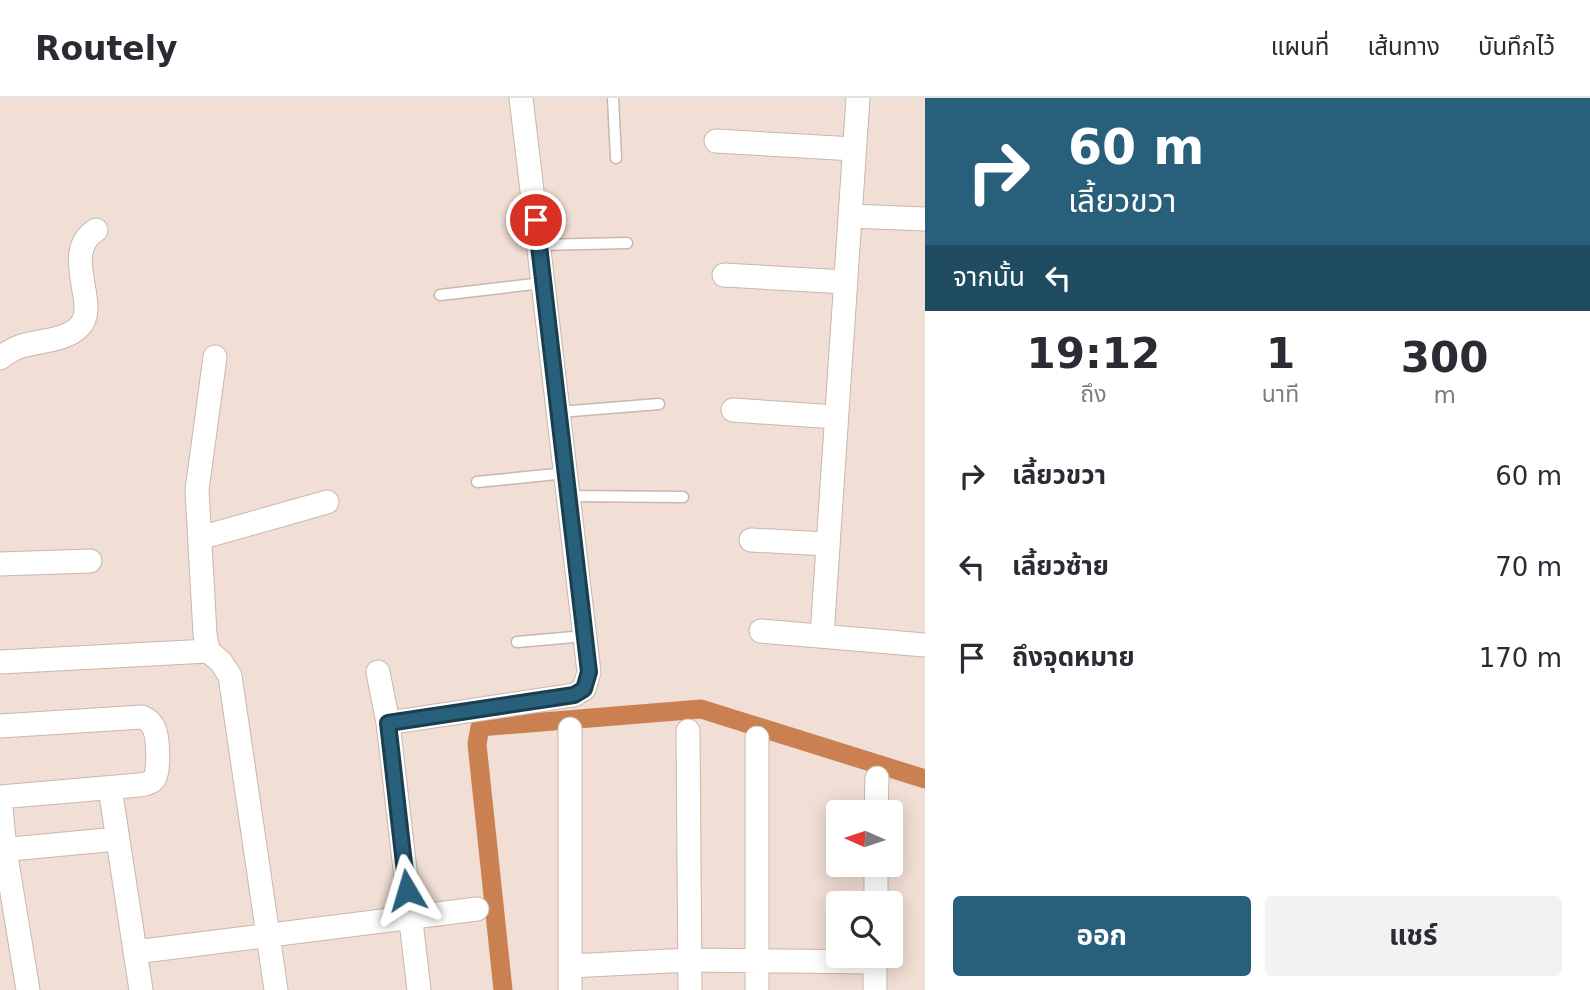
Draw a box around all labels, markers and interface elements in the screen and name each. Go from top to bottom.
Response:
text: Routely [35,29,178,68]
text: แผนที่ [1271,33,1329,61]
text: เส้นทาง [1367,33,1440,61]
text: บันทึกไว้ [1478,33,1555,61]
text: 60 m [1068,119,1204,176]
icon: right [953,126,1044,217]
text: เลี้ยวขวา [1068,182,1176,220]
pin [506,190,566,250]
icon: arrive [517,201,555,239]
icon: left [1039,259,1077,297]
text: จากนั้น [953,262,1025,292]
text: 19:12 [1027,329,1160,378]
text: 1 [1266,329,1295,378]
text: 300 [1401,333,1488,382]
text: ถึง [1080,381,1106,407]
text: นาที [1262,381,1299,407]
text: m [1433,382,1456,408]
icon: right [953,457,991,495]
text: เลี้ยวขวา [1012,460,1106,490]
text: 60 m [1495,461,1562,491]
icon: left [953,548,991,586]
text: เลี้ยวซ้าย [1012,551,1109,581]
text: 70 m [1495,552,1562,582]
icon: arrive [953,639,991,677]
text: ถึงจุดหมาย [1012,642,1135,672]
text: 170 m [1479,643,1562,673]
north arrow [826,800,903,877]
map controls [826,800,903,968]
position arrow [370,853,444,927]
button: search [826,891,903,968]
button: ออก [953,896,1251,976]
button: แชร์ [1265,896,1562,976]

